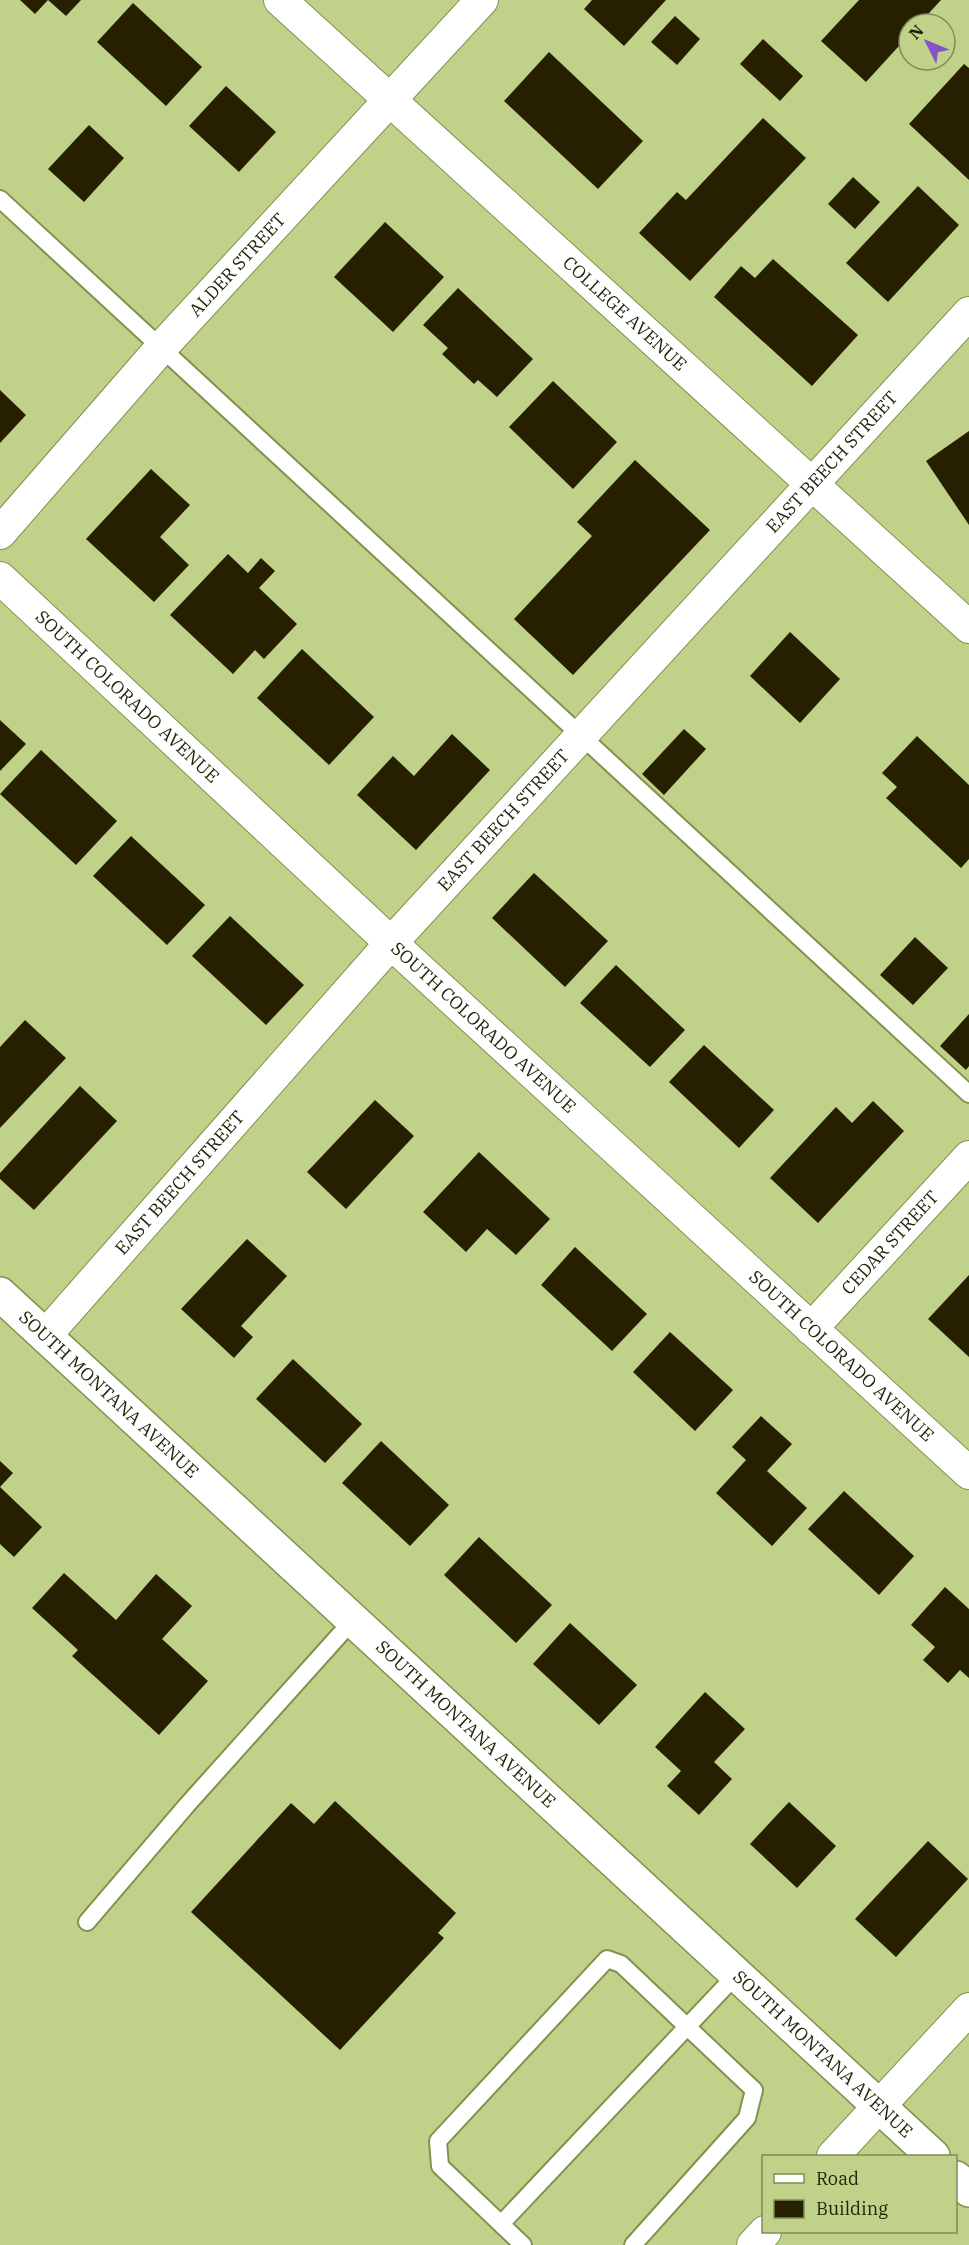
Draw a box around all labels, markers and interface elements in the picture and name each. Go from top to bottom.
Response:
north arrow [897,12,957,72]
text: N [904,20,928,43]
street label: ALDER STREET [184,208,291,321]
street label: COLLEGE AVENUE [558,251,692,376]
street label: EAST BEECH STREET [761,386,903,538]
street label: SOUTH COLORADO AVENUE [31,605,224,788]
street label: EAST BEECH STREET [432,744,574,896]
street label: SOUTH COLORADO AVENUE [386,937,581,1118]
street label: EAST BEECH STREET [110,1106,249,1259]
street label: CEDAR STREET [836,1185,943,1299]
street label: SOUTH COLORADO AVENUE [744,1265,939,1446]
street label: SOUTH MONTANA AVENUE [14,1305,204,1483]
street label: SOUTH MONTANA AVENUE [371,1635,561,1813]
street label: SOUTH MONTANA AVENUE [728,1965,918,2142]
legend [762,2155,957,2233]
text: Road [816,2167,859,2190]
text: Building [816,2197,888,2220]

